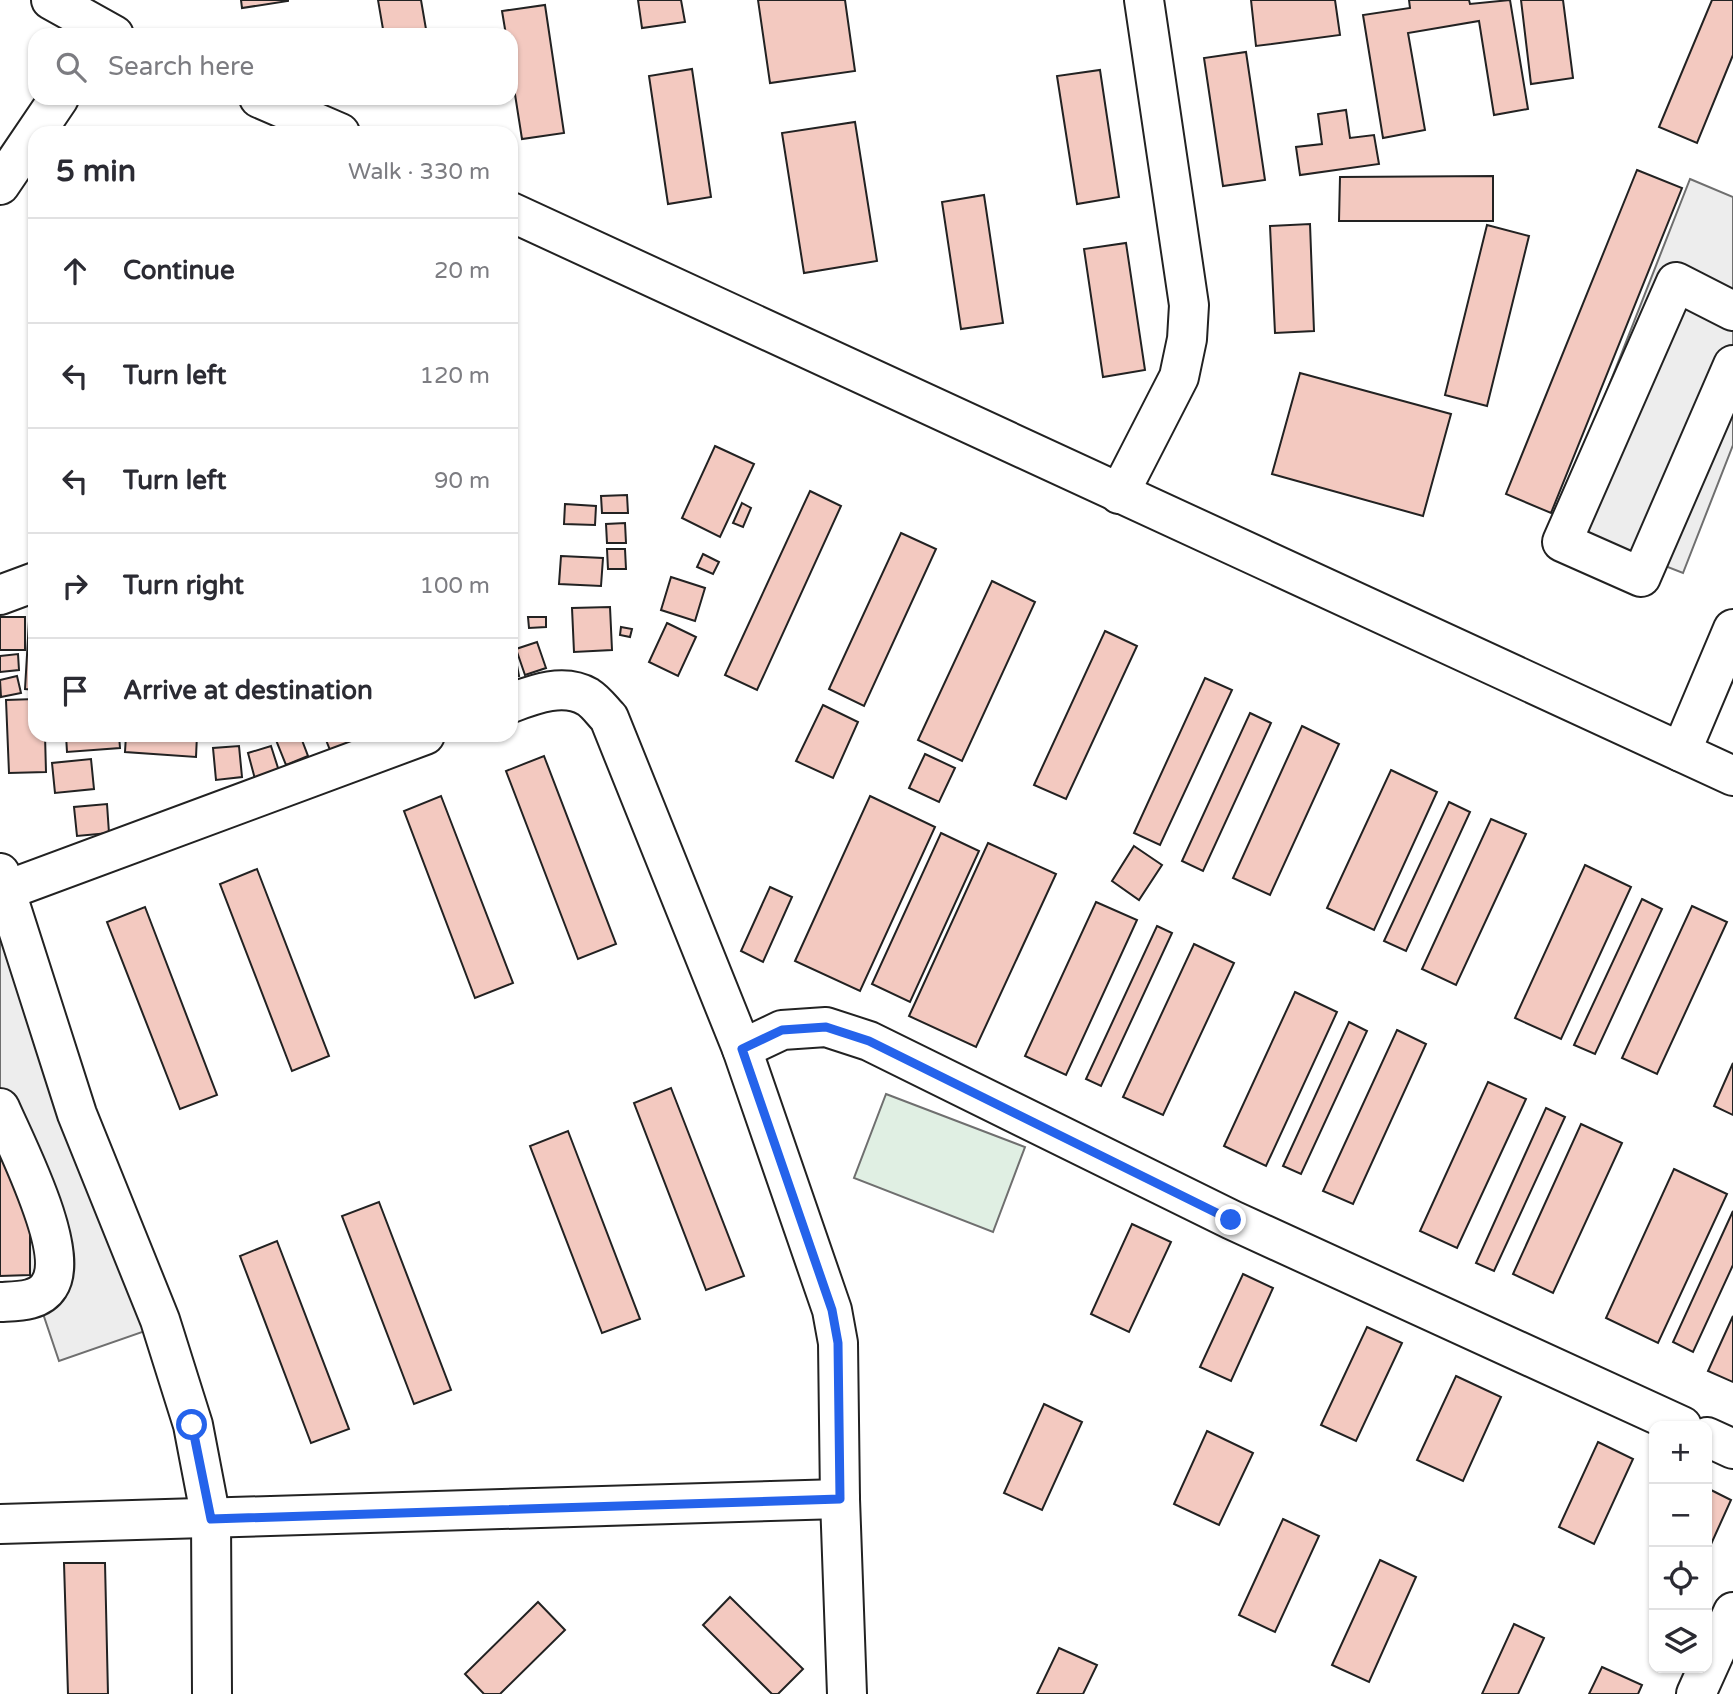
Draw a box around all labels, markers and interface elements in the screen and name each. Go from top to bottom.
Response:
search box [28,28,518,105]
icon: search [52,48,90,86]
text: Search here [108,51,254,82]
text: 5 min [56,153,136,190]
text: Walk · 330 m [348,158,490,186]
icon: ahead [56,252,94,290]
text: Continue [123,255,235,286]
text: 20 m [434,257,490,285]
icon: left [56,357,94,395]
text: Turn left [123,360,226,391]
text: 120 m [420,362,490,390]
icon: left [56,462,94,500]
text: Turn left [123,465,226,496]
text: 90 m [434,467,490,495]
icon: right [56,567,94,605]
text: Turn right [123,570,244,601]
text: 100 m [420,572,490,600]
icon: arrive [56,672,94,710]
text: Arrive at destination [123,675,373,706]
route end [1215,1204,1246,1235]
route start [176,1409,207,1440]
map controls [1649,1421,1712,1673]
button: + [1649,1421,1712,1484]
button: − [1649,1484,1712,1547]
button: locate [1649,1547,1712,1610]
button: layers [1649,1610,1712,1673]

